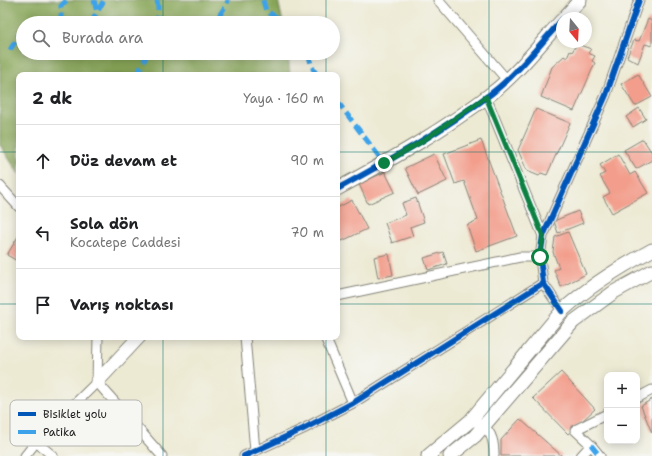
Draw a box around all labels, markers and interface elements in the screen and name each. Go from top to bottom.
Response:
north arrow [556,12,592,48]
search box [16,16,340,60]
icon: search [30,27,52,49]
text: Burada ara [62,28,143,48]
text: 2 dk [32,87,72,109]
text: Yaya · 160 m [243,90,324,107]
icon: ahead [32,150,54,172]
text: Düz devam et [70,151,177,171]
text: 90 m [290,152,324,169]
route end [375,154,393,172]
text: Sola dön [70,214,139,234]
icon: left [32,222,54,244]
text: 70 m [290,224,324,241]
text: Kocatepe Caddesi [70,234,181,251]
route start [531,248,549,266]
icon: arrive [32,294,54,316]
text: Varış noktası [70,295,174,315]
map controls [604,372,640,444]
button: + [604,372,640,408]
legend [10,400,142,446]
text: Bisiklet yolu [43,407,107,422]
button: − [604,408,640,444]
text: Patika [43,425,76,440]

